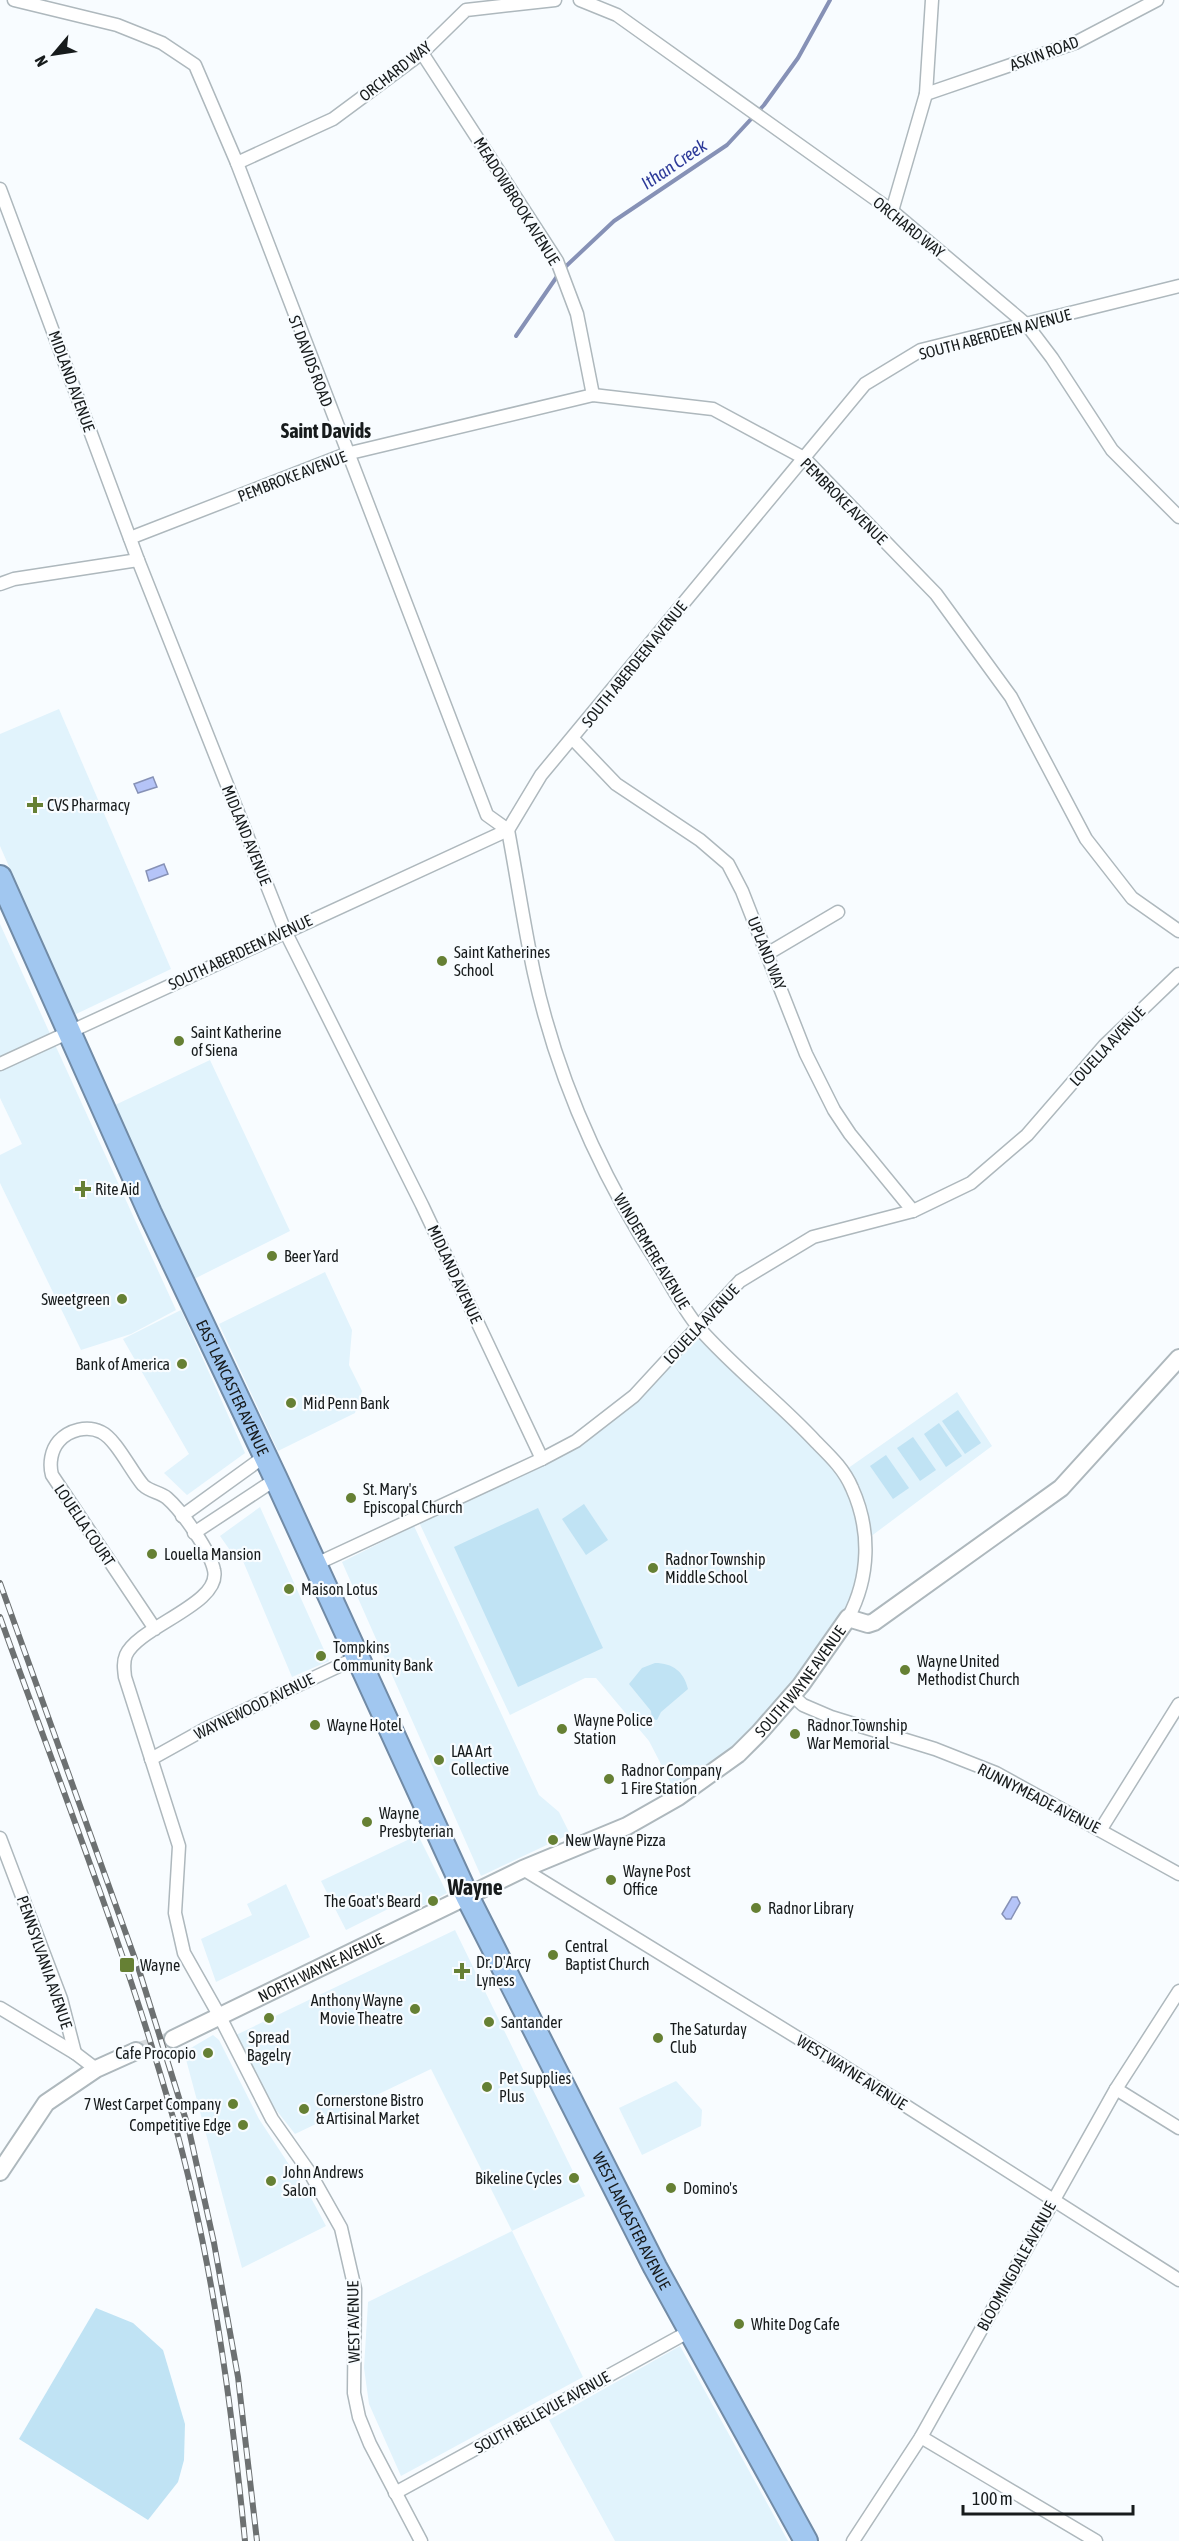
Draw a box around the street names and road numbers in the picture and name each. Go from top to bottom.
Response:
street label: ASKIN ROAD [1007,32,1081,74]
street label: ORCHARD WAY [356,37,435,105]
street label: MEADOWBROOK AVENUE [470,134,564,268]
street label: ORCHARD WAY [870,193,949,262]
street label: SOUTH ABERDEEN AVENUE [917,305,1073,363]
street label: ST DAVIDS ROAD [285,313,337,409]
street label: MIDLAND AVENUE [45,328,99,434]
street label: PEMBROKE AVENUE [235,447,349,505]
street label: PEMBROKE AVENUE [797,454,891,548]
street label: SOUTH ABERDEEN AVENUE [578,597,690,730]
street label: MIDLAND AVENUE [219,782,275,888]
street label: SOUTH ABERDEEN AVENUE [165,911,315,993]
street label: UPLAND WAY [744,914,790,993]
street label: LOUELLA AVENUE [1066,1003,1148,1089]
street label: WINDERMERE AVENUE [610,1190,694,1312]
street label: MIDLAND AVENUE [424,1222,486,1326]
street label: LOUELLA AVENUE [660,1281,742,1367]
street label: EAST LANCASTER AVENUE [193,1317,273,1458]
street label: LOUELLA COURT [51,1481,119,1569]
street label: SOUTH WAYNE AVENUE [751,1622,849,1740]
street label: WAYNEWOOD AVENUE [191,1669,317,1743]
street label: RUNNYMEADE AVENUE [975,1759,1103,1837]
street label: PENNSYLVANIA AVENUE [14,1893,76,2031]
street label: NORTH WAYNE AVENUE [255,1929,386,2005]
street label: WEST WAYNE AVENUE [794,2031,910,2113]
street label: WEST LANCASTER AVENUE [589,2149,675,2292]
street label: BLOOMINGDALE AVENUE [973,2198,1059,2334]
street label: WEST AVENUE [343,2281,363,2363]
street label: SOUTH BELLEVUE AVENUE [471,2367,613,2457]

